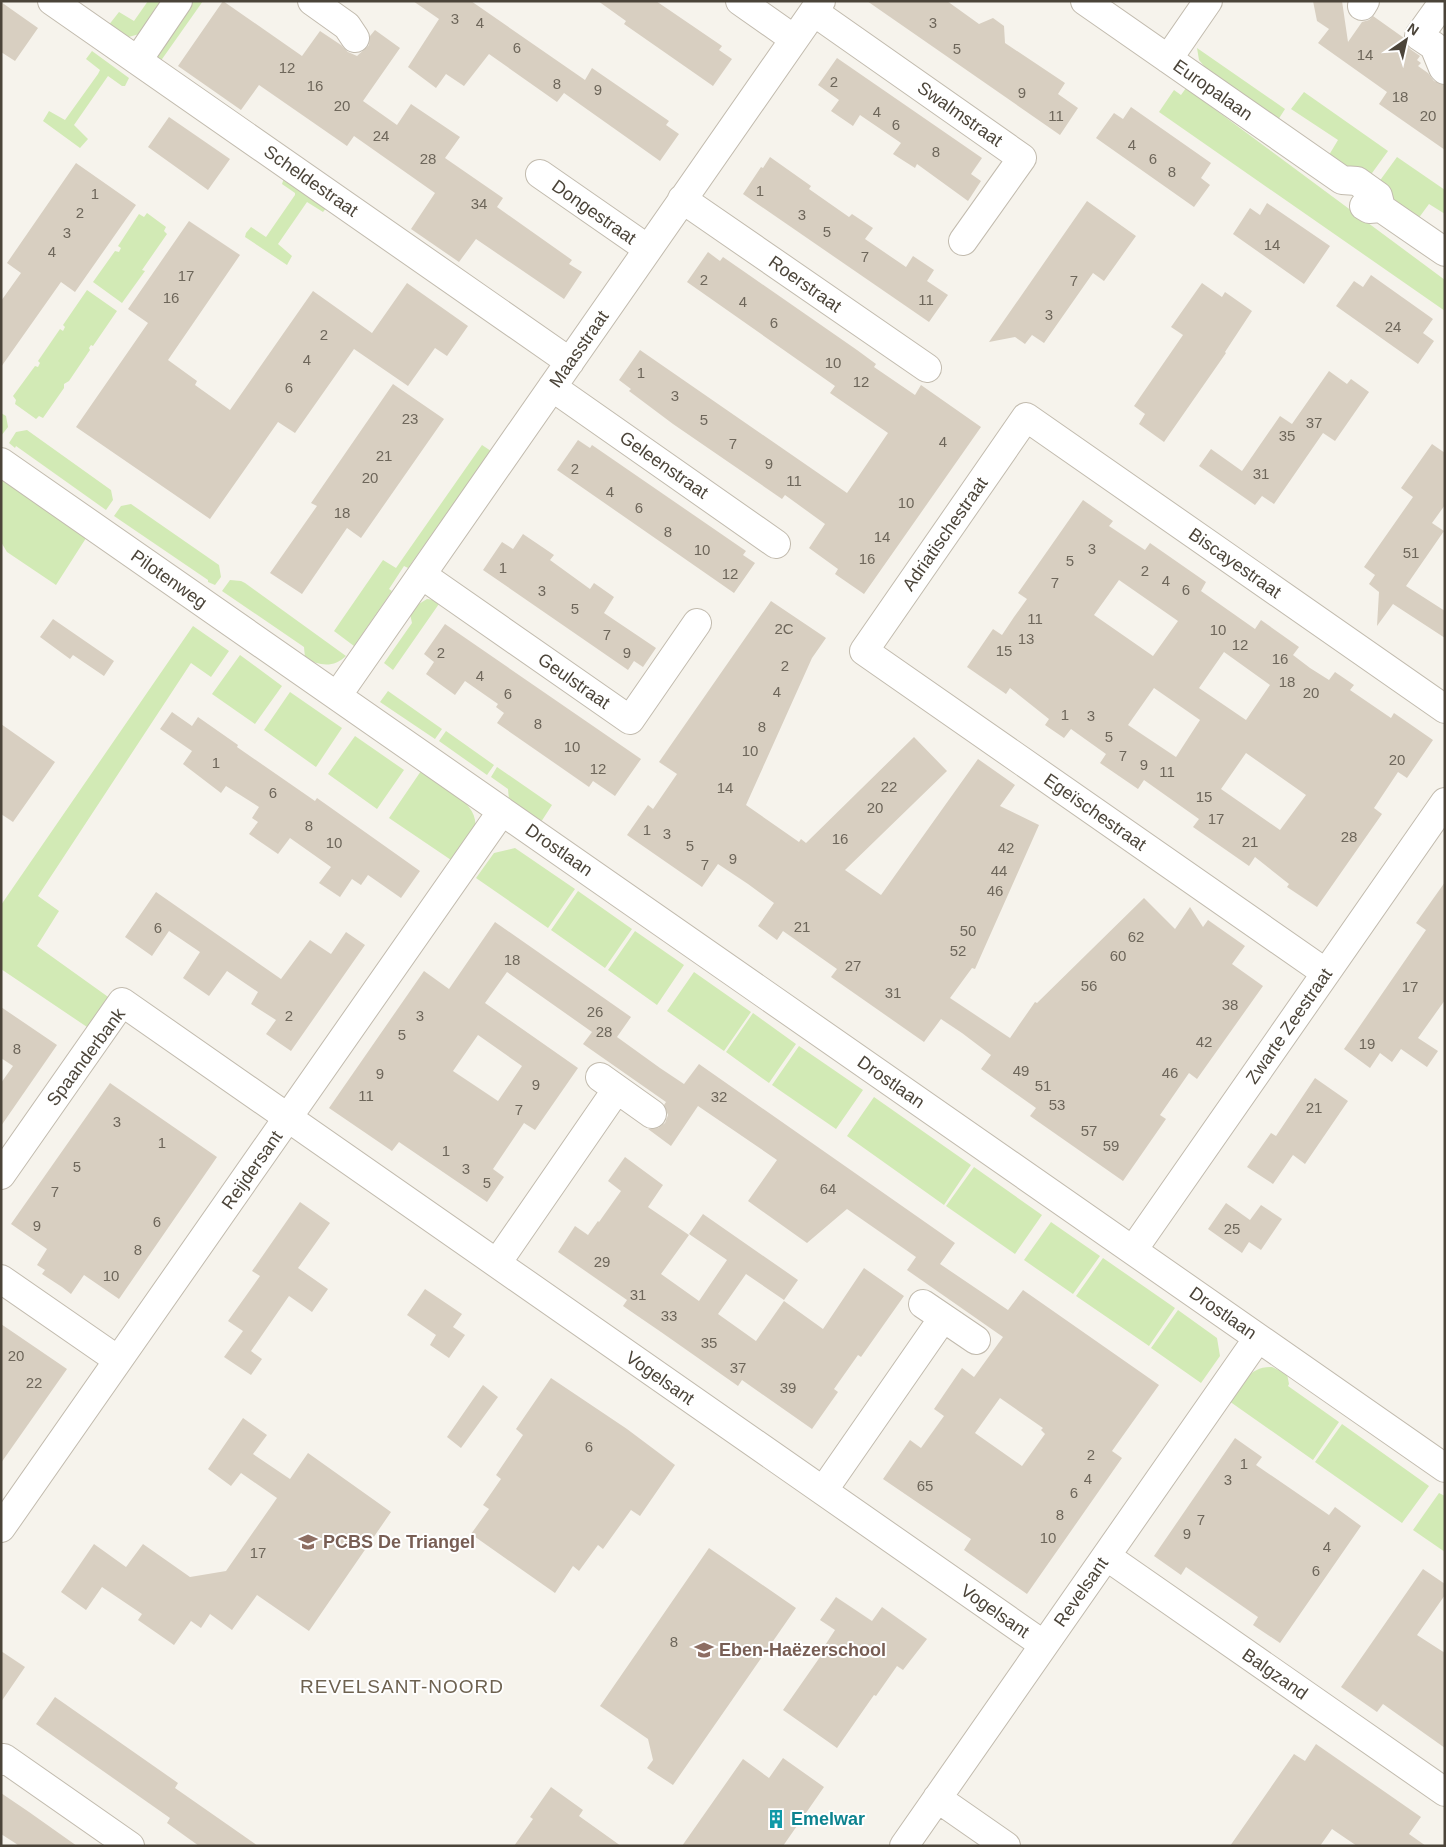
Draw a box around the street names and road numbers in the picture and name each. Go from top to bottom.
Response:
street label: Europalaan [1170,55,1256,125]
street label: Swalmstraat [914,77,1006,151]
street label: Scheldestraat [260,141,362,221]
street label: Dongestraat [548,176,640,248]
street label: Roerstraat [765,252,845,316]
street label: Maasstraat [545,307,613,391]
street label: Geleenstraat [616,427,712,503]
street label: Adriatischestraat [898,473,992,595]
street label: Biscayestraat [1185,524,1285,602]
street label: Pilotenweg [127,546,211,612]
street label: Geulstraat [534,649,614,713]
street label: Egeïschestraat [1040,769,1150,855]
street label: Drostlaan [522,820,596,880]
street label: Zwarte Zeestraat [1242,965,1336,1087]
street label: Spaanderbank [43,1003,130,1110]
street label: Drostlaan [854,1052,928,1112]
street label: Reijdersant [218,1127,286,1213]
street label: Drostlaan [1186,1283,1260,1343]
street label: Vogelsant [622,1347,698,1409]
street label: Revelsant [1050,1553,1112,1631]
street label: Vogelsant [957,1580,1033,1642]
street label: Balgzand [1239,1644,1311,1704]

